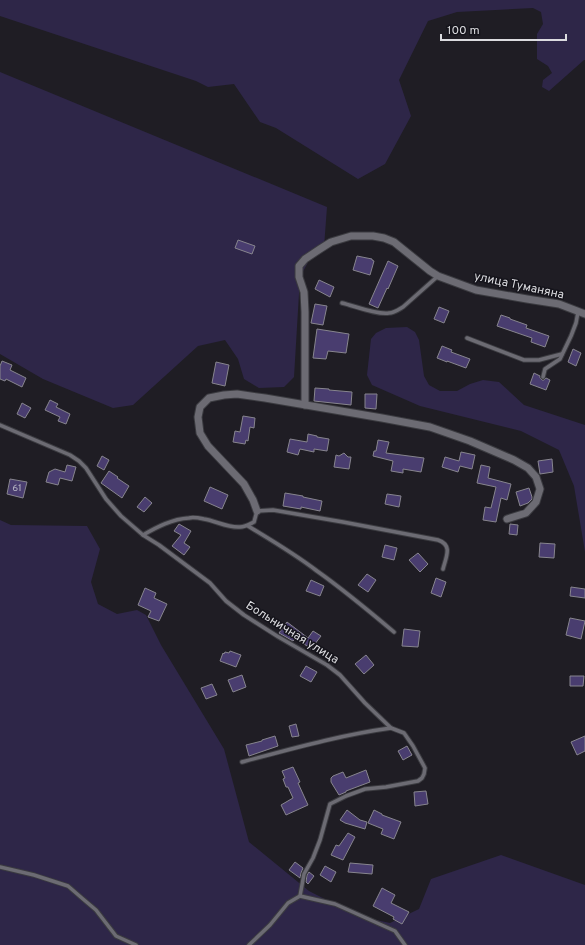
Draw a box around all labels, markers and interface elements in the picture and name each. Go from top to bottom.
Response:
scale bar [441,16,566,42]
text: 100 m [447,23,480,39]
street label: улица Туманяна [472,269,566,303]
house number: 61 [12,482,22,495]
street label: Больничная улица [242,598,342,668]

